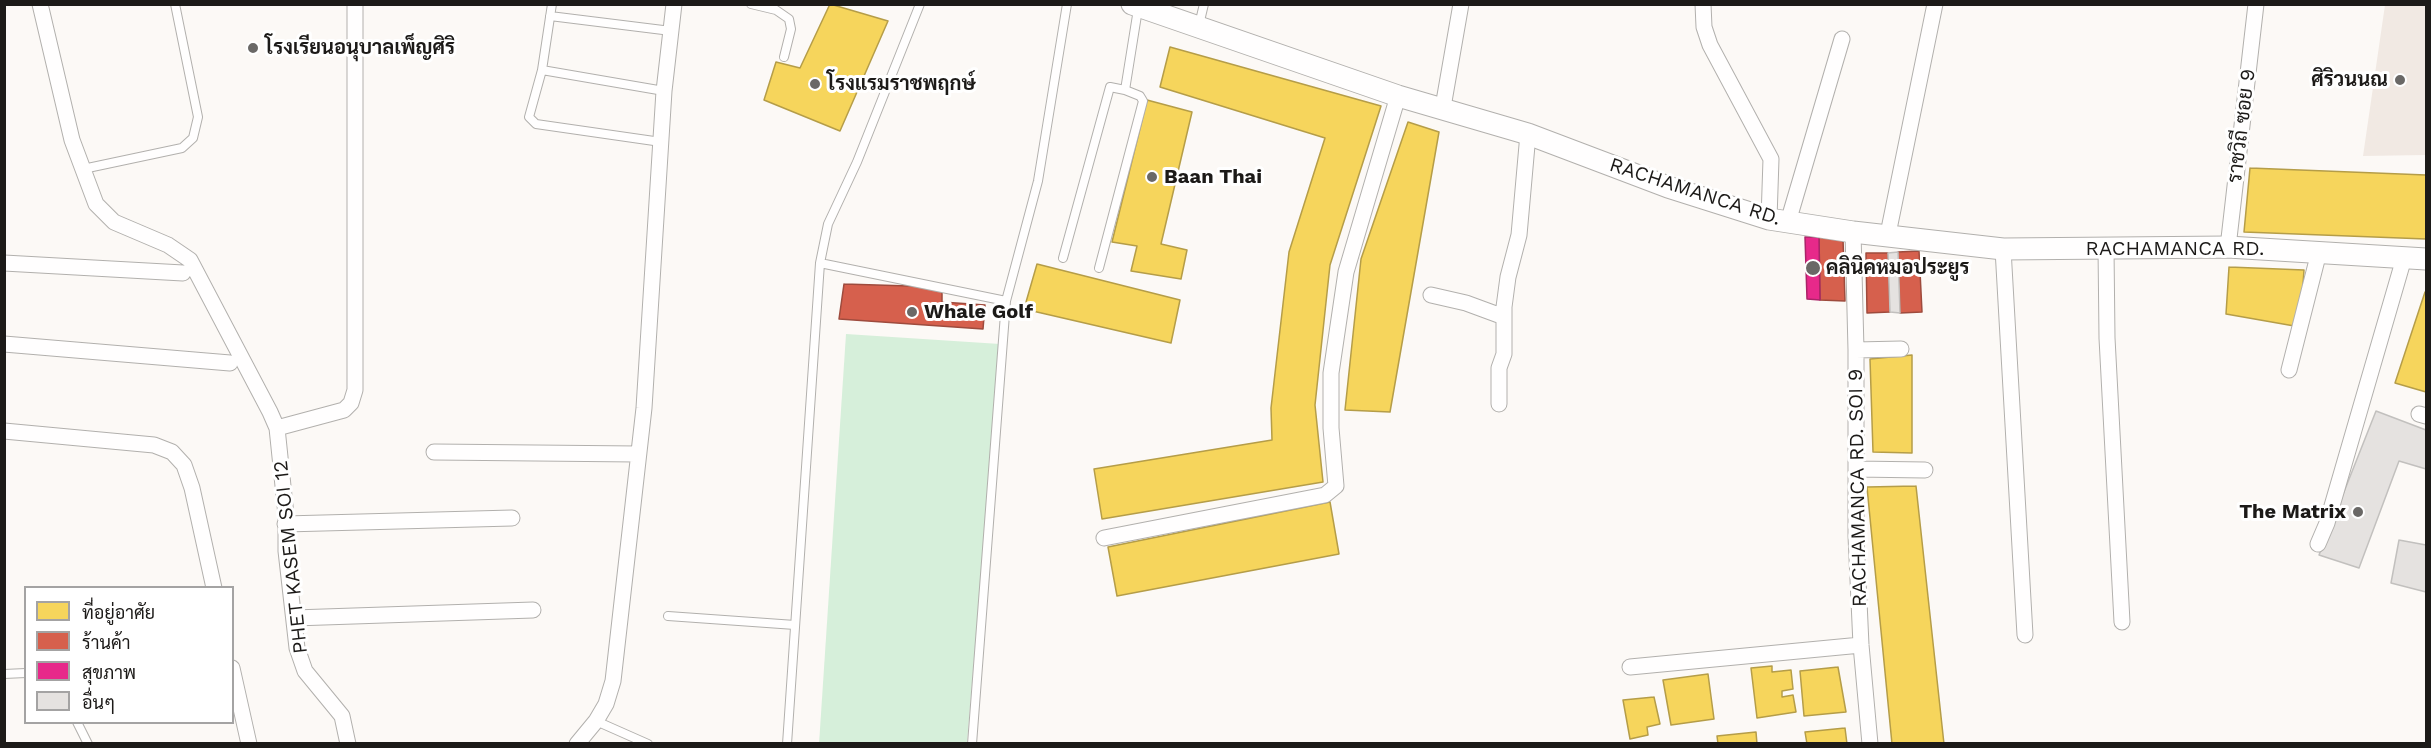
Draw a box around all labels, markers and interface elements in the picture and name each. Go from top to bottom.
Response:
place label: โรงเรียนอนุบาลเพ็ญศิริ [265,36,455,60]
marker: โรงเรียนอนุบาลเพ็ญศิริ [246,41,260,55]
street label: ราชวิถี ซอย 9 [2223,68,2261,184]
place label: ศิริวนนณ [2311,68,2388,92]
place label: โรงแรมราชพฤกษ์ [827,72,976,96]
marker: ศิริวนนณ [2393,73,2407,87]
marker: โรงแรมราชพฤกษ์ [808,77,822,91]
street label: RACHAMANCA RD. [1606,153,1784,231]
place label: Baan Thai [1164,165,1262,189]
marker: Baan Thai [1145,170,1159,184]
street label: RACHAMANCA RD. [2086,237,2264,261]
place label: คลินิคหมอประยูร [1826,256,1969,280]
marker: คลินิคหมอประยูร [1804,259,1822,277]
place label: Whale Golf [924,300,1033,324]
marker: Whale Golf [905,305,919,319]
street label: RACHAMANCA RD. SOI 9 [1844,369,1872,607]
street label: PHET KASEM SOI 12 [269,459,313,655]
place label: The Matrix [2239,500,2346,524]
marker: The Matrix [2351,505,2365,519]
legend [24,586,234,724]
text: ที่อยู่อาศัย [82,602,155,623]
text: ร้านค้า [82,632,131,653]
text: สุขภาพ [82,662,136,683]
text: อื่นๆ [82,692,115,713]

